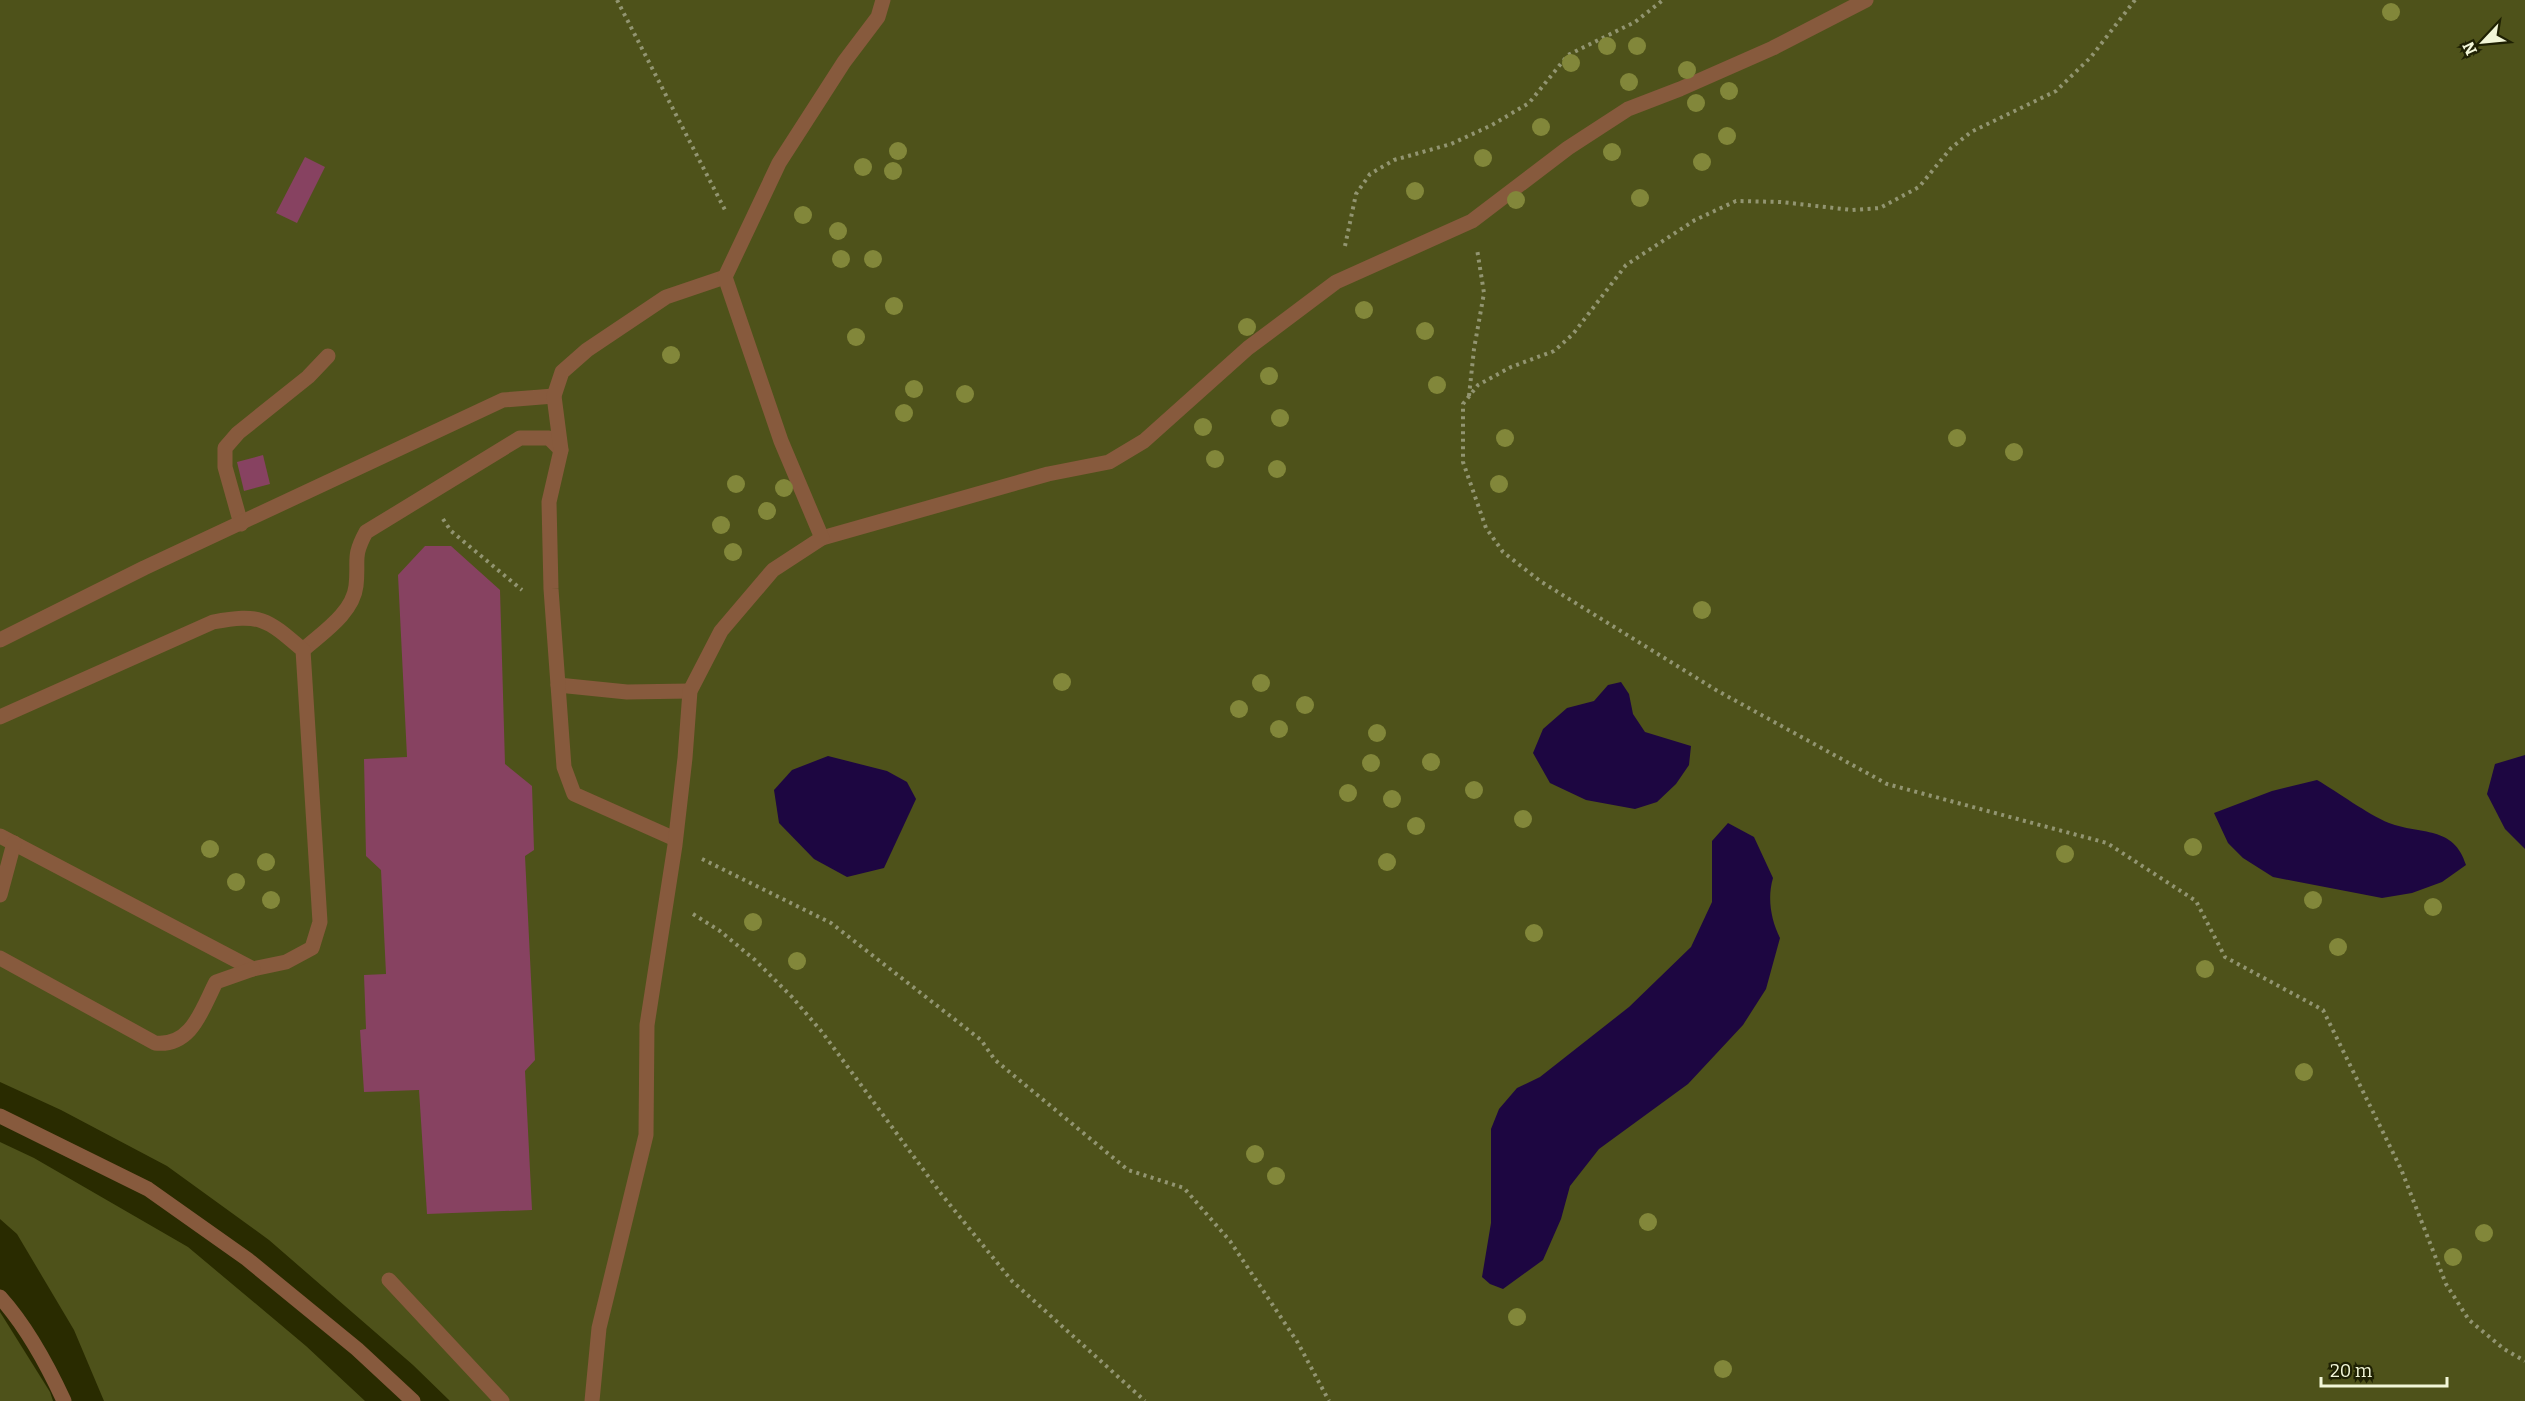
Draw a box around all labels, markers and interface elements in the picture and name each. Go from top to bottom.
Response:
north arrow [2453,12,2513,72]
text: N [2459,39,2481,58]
scale bar [2321,1350,2447,1388]
text: 20 m [2330,1360,2372,1382]

